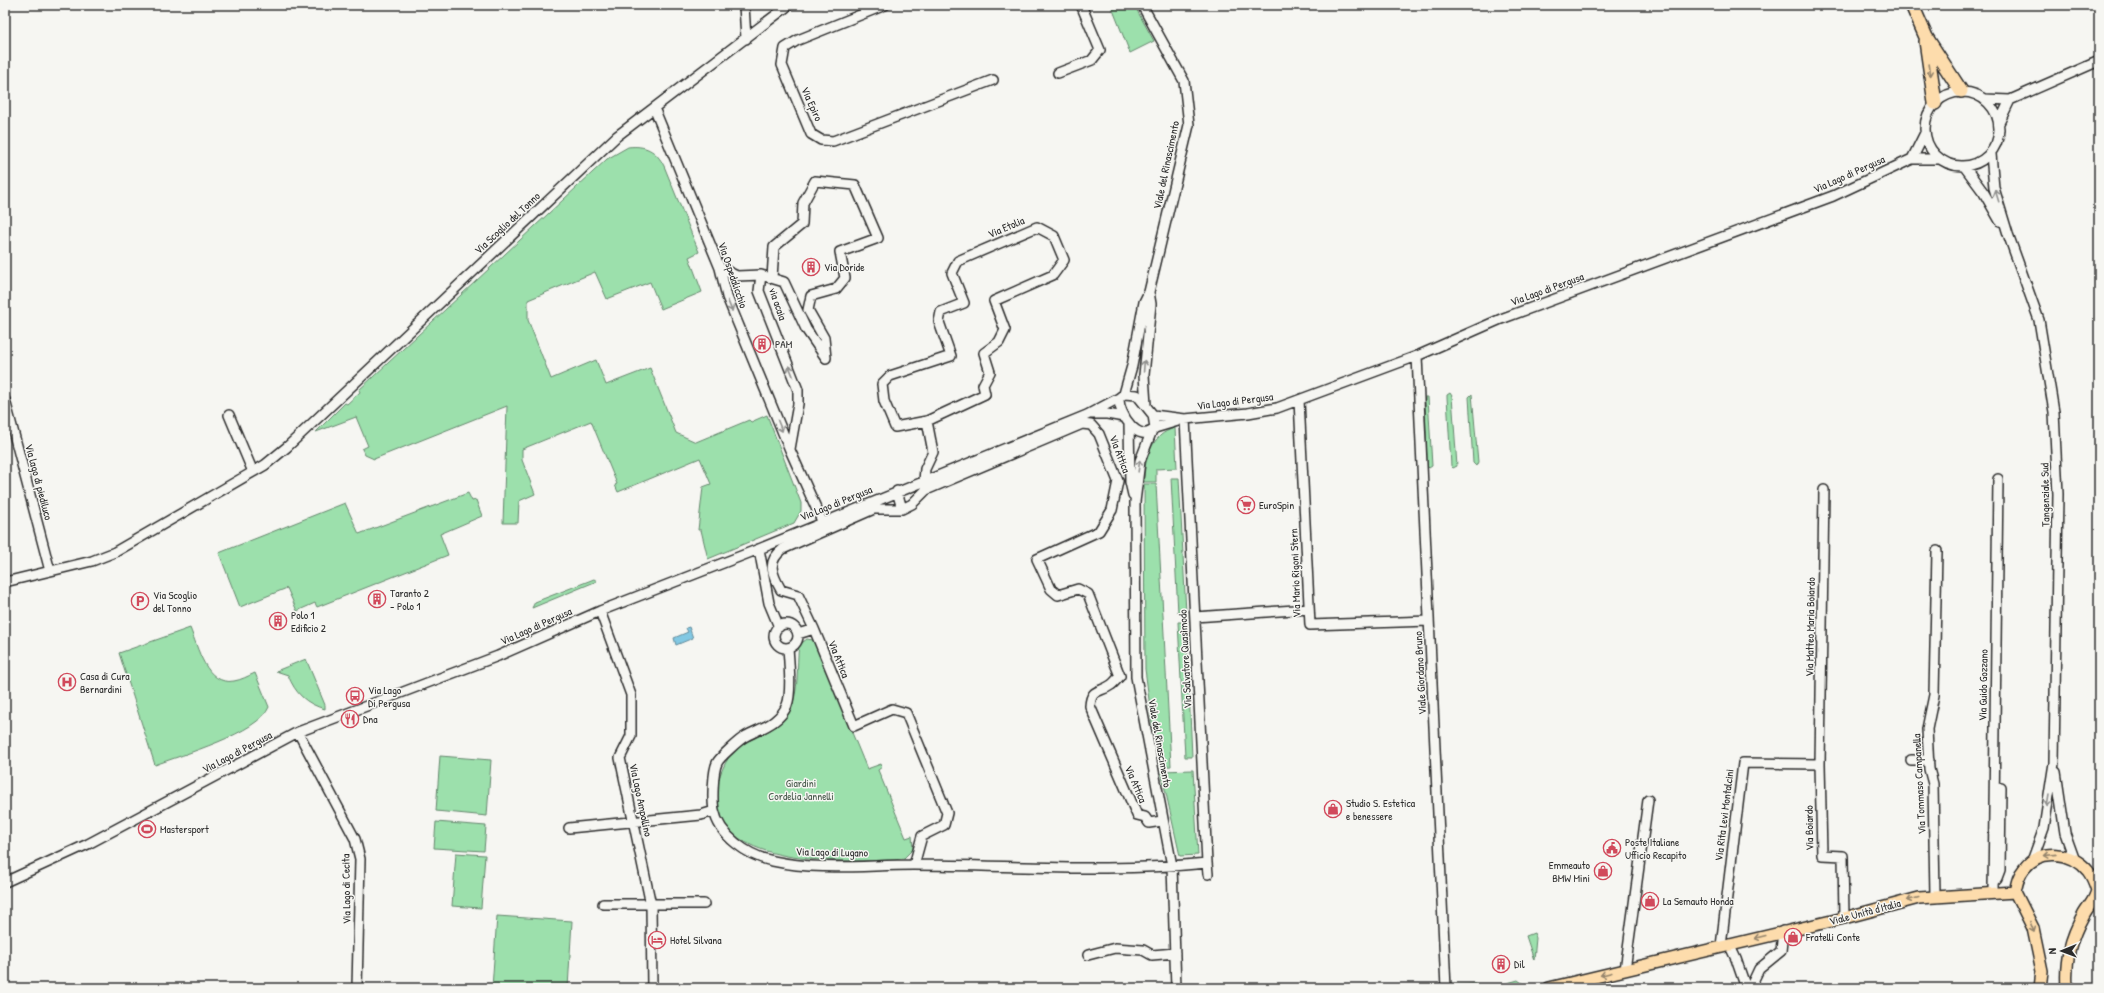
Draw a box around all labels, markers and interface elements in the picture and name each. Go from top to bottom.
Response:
one-way arrow [1926,63,1934,76]
street label: Via Epiro [798,85,826,124]
street label: Viale del Rinascimento [1150,119,1182,210]
street label: Via Lago di Pergusa [1811,152,1888,196]
street label: Via Scoglio del Tonno [471,189,543,257]
one-way arrow [1993,190,2000,203]
street label: Via Etolia [986,213,1027,241]
street label: Via Ospedalicchio [715,240,751,310]
building icon: Via Doride [801,257,821,277]
place label: Via Doride [824,260,865,274]
street label: Via Lago di Pergusa [1509,269,1586,309]
street label: via acaia [766,286,790,323]
one-way arrow [727,300,734,312]
building icon: PAM [752,334,772,354]
place label: PAM [775,337,793,351]
one-way arrow [1141,360,1148,373]
one-way arrow [786,366,794,378]
street label: Via Lago di Pergusa [1196,389,1275,413]
one-way arrow [776,420,784,432]
street label: Via Attica [1106,433,1134,476]
street label: Via lago di piediluco [22,442,56,522]
one-way arrow [1135,460,1143,473]
street label: Tangenziale Sud [2037,462,2053,527]
street label: Via Lago di Pergusa [798,482,875,524]
supermarket icon: EuroSpin [1236,495,1256,515]
place label: EuroSpin [1259,498,1294,512]
street label: Via Mario Rigoni Stern [1286,528,1304,618]
street label: Via Matteo Maria Boiardo [1802,577,1818,677]
place label: Taranto 2 - Polo 1 [390,586,429,613]
place label: Via Scoglio del Tonno [153,588,198,615]
building icon: Taranto 2 - Polo 1 [367,589,387,609]
parking icon: Via Scoglio del Tonno [130,591,150,611]
street label: Via Lago di Pergusa [498,604,575,648]
place label: Polo 1 Edificio 2 [291,608,326,635]
street label: Via Salvatore Quasìmodo [1175,609,1195,709]
building icon: Polo 1 Edificio 2 [268,611,288,631]
street label: Viale Giordano Bruno [1411,630,1429,715]
street label: Via Attica [825,638,853,681]
street label: Via Guido Gozzano [1975,648,1991,721]
place label: Casa di Cura Bernardini [80,669,130,696]
hospital icon: Casa di Cura Bernardini [57,672,77,692]
place label: Via Lago Di Pergusa [368,683,411,710]
bus stop icon: Via Lago Di Pergusa [345,686,365,706]
street label: Viale del Rinascimento [1145,698,1175,789]
restaurant icon: Dna [340,709,360,729]
place label: Dna [363,712,378,726]
street label: Via Lago di Pergusa [200,727,275,776]
street label: Via Tommaso Campanella [1909,733,1929,835]
street label: Via Lago Ampollino [626,762,656,838]
street label: Via Attica [1122,763,1150,806]
street label: Via Rita Levi Montalcini [1711,768,1737,862]
park label: Giardini Cordelia Jannelli [768,776,834,803]
one-way arrow [2044,794,2052,807]
place label: Studio S. Estetica e benessere [1346,796,1416,823]
shop icon: Studio S. Estetica e benessere [1323,799,1343,819]
street label: Via Boiardo [1802,805,1816,851]
sports icon: Mastersport [137,819,157,839]
place label: Mastersport [160,822,209,836]
place label: Poste Italiane Ufficio Recapito [1625,835,1687,862]
public building icon: Poste Italiane Ufficio Recapito [1602,838,1622,858]
street label: Via Lago di Lugano [796,844,869,860]
one-way arrow [2044,851,2057,859]
street label: Via Lago di Cecita [338,853,354,924]
place label: Emmeauto BMW Mini [1549,858,1591,885]
shop icon: Emmeauto BMW Mini [1593,861,1613,881]
shop icon: La Semauto Honda [1640,891,1660,911]
place label: La Semauto Honda [1663,894,1734,908]
street label: Viale Unità d'Italia [1828,896,1903,928]
one-way arrow [1907,896,1920,904]
one-way arrow [2028,920,2036,932]
shop icon: Fratelli Conte [1783,927,1803,947]
hotel icon: Hotel Silvana [647,930,667,950]
place label: Fratelli Conte [1805,930,1861,944]
north arrow [2042,931,2082,971]
place label: Hotel Silvana [670,933,722,947]
one-way arrow [1754,934,1767,941]
text: N [2045,948,2059,954]
building icon: Dil [1491,954,1511,974]
place label: Dil [1514,957,1525,971]
one-way arrow [1600,971,1613,978]

